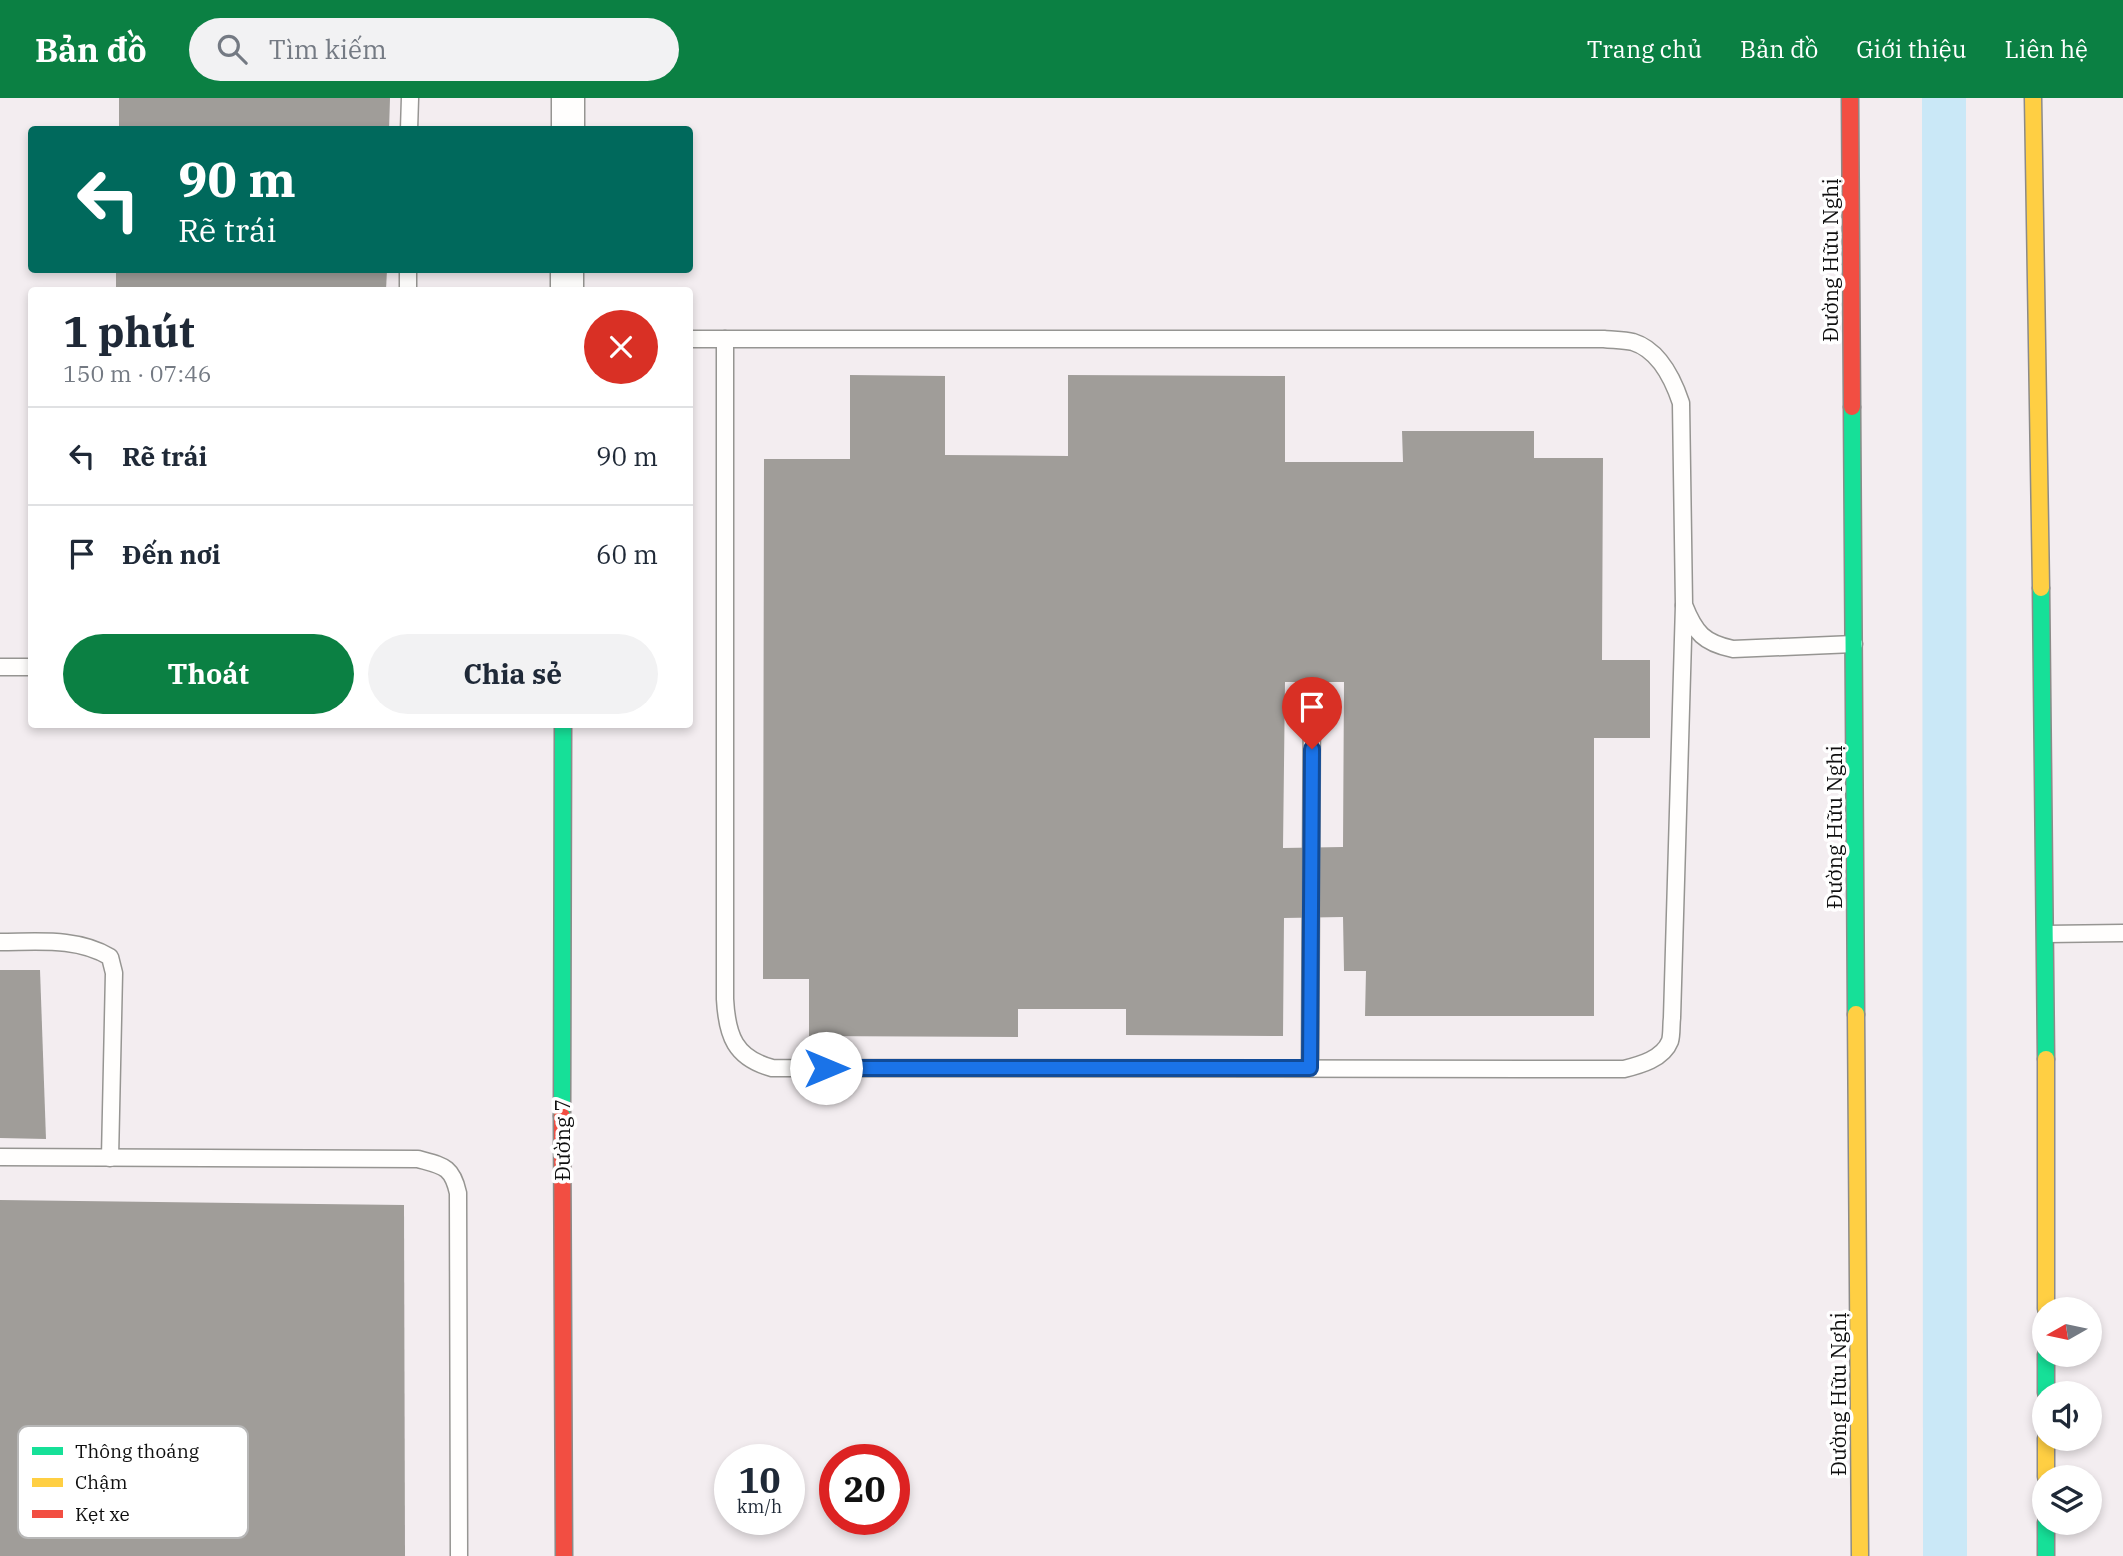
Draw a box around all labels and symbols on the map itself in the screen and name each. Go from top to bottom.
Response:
street label: Đường Hữu Nghị [1816,178,1844,342]
pin [1282,677,1342,749]
street label: Đường Hữu Nghị [1820,745,1848,909]
position arrow [789,1031,863,1105]
street label: Đường 7 [548,1099,576,1181]
north arrow [2032,1297,2102,1367]
street label: Đường Hữu Nghị [1824,1312,1852,1476]
legend [18,1426,248,1538]
text: Thông thoáng [75,1439,200,1463]
speed limit sign: 20 [819,1444,910,1535]
text: Chậm [75,1470,128,1494]
text: Kẹt xe [75,1502,130,1526]

